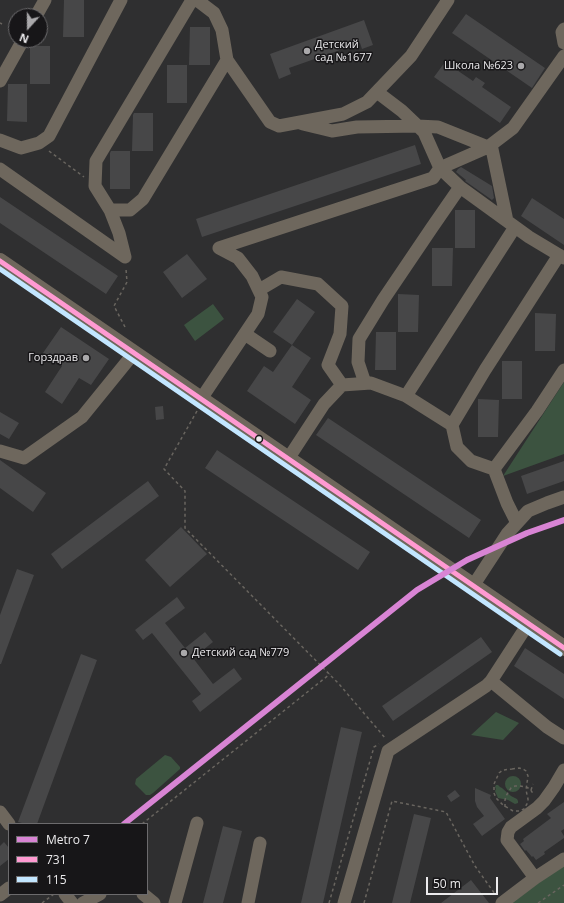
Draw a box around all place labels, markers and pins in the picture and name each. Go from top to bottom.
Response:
place label: Детский сад №1677 [315,38,372,64]
marker: Детский сад №1677 [302,46,312,56]
place label: Школа №623 [444,59,513,73]
marker: Школа №623 [516,61,526,71]
place label: Горздрав [28,351,78,365]
marker: Горздрав [81,353,91,363]
unlabelled marker [254,434,264,444]
place label: Детский сад №779 [192,646,289,660]
marker: Детский сад №779 [179,648,189,658]

